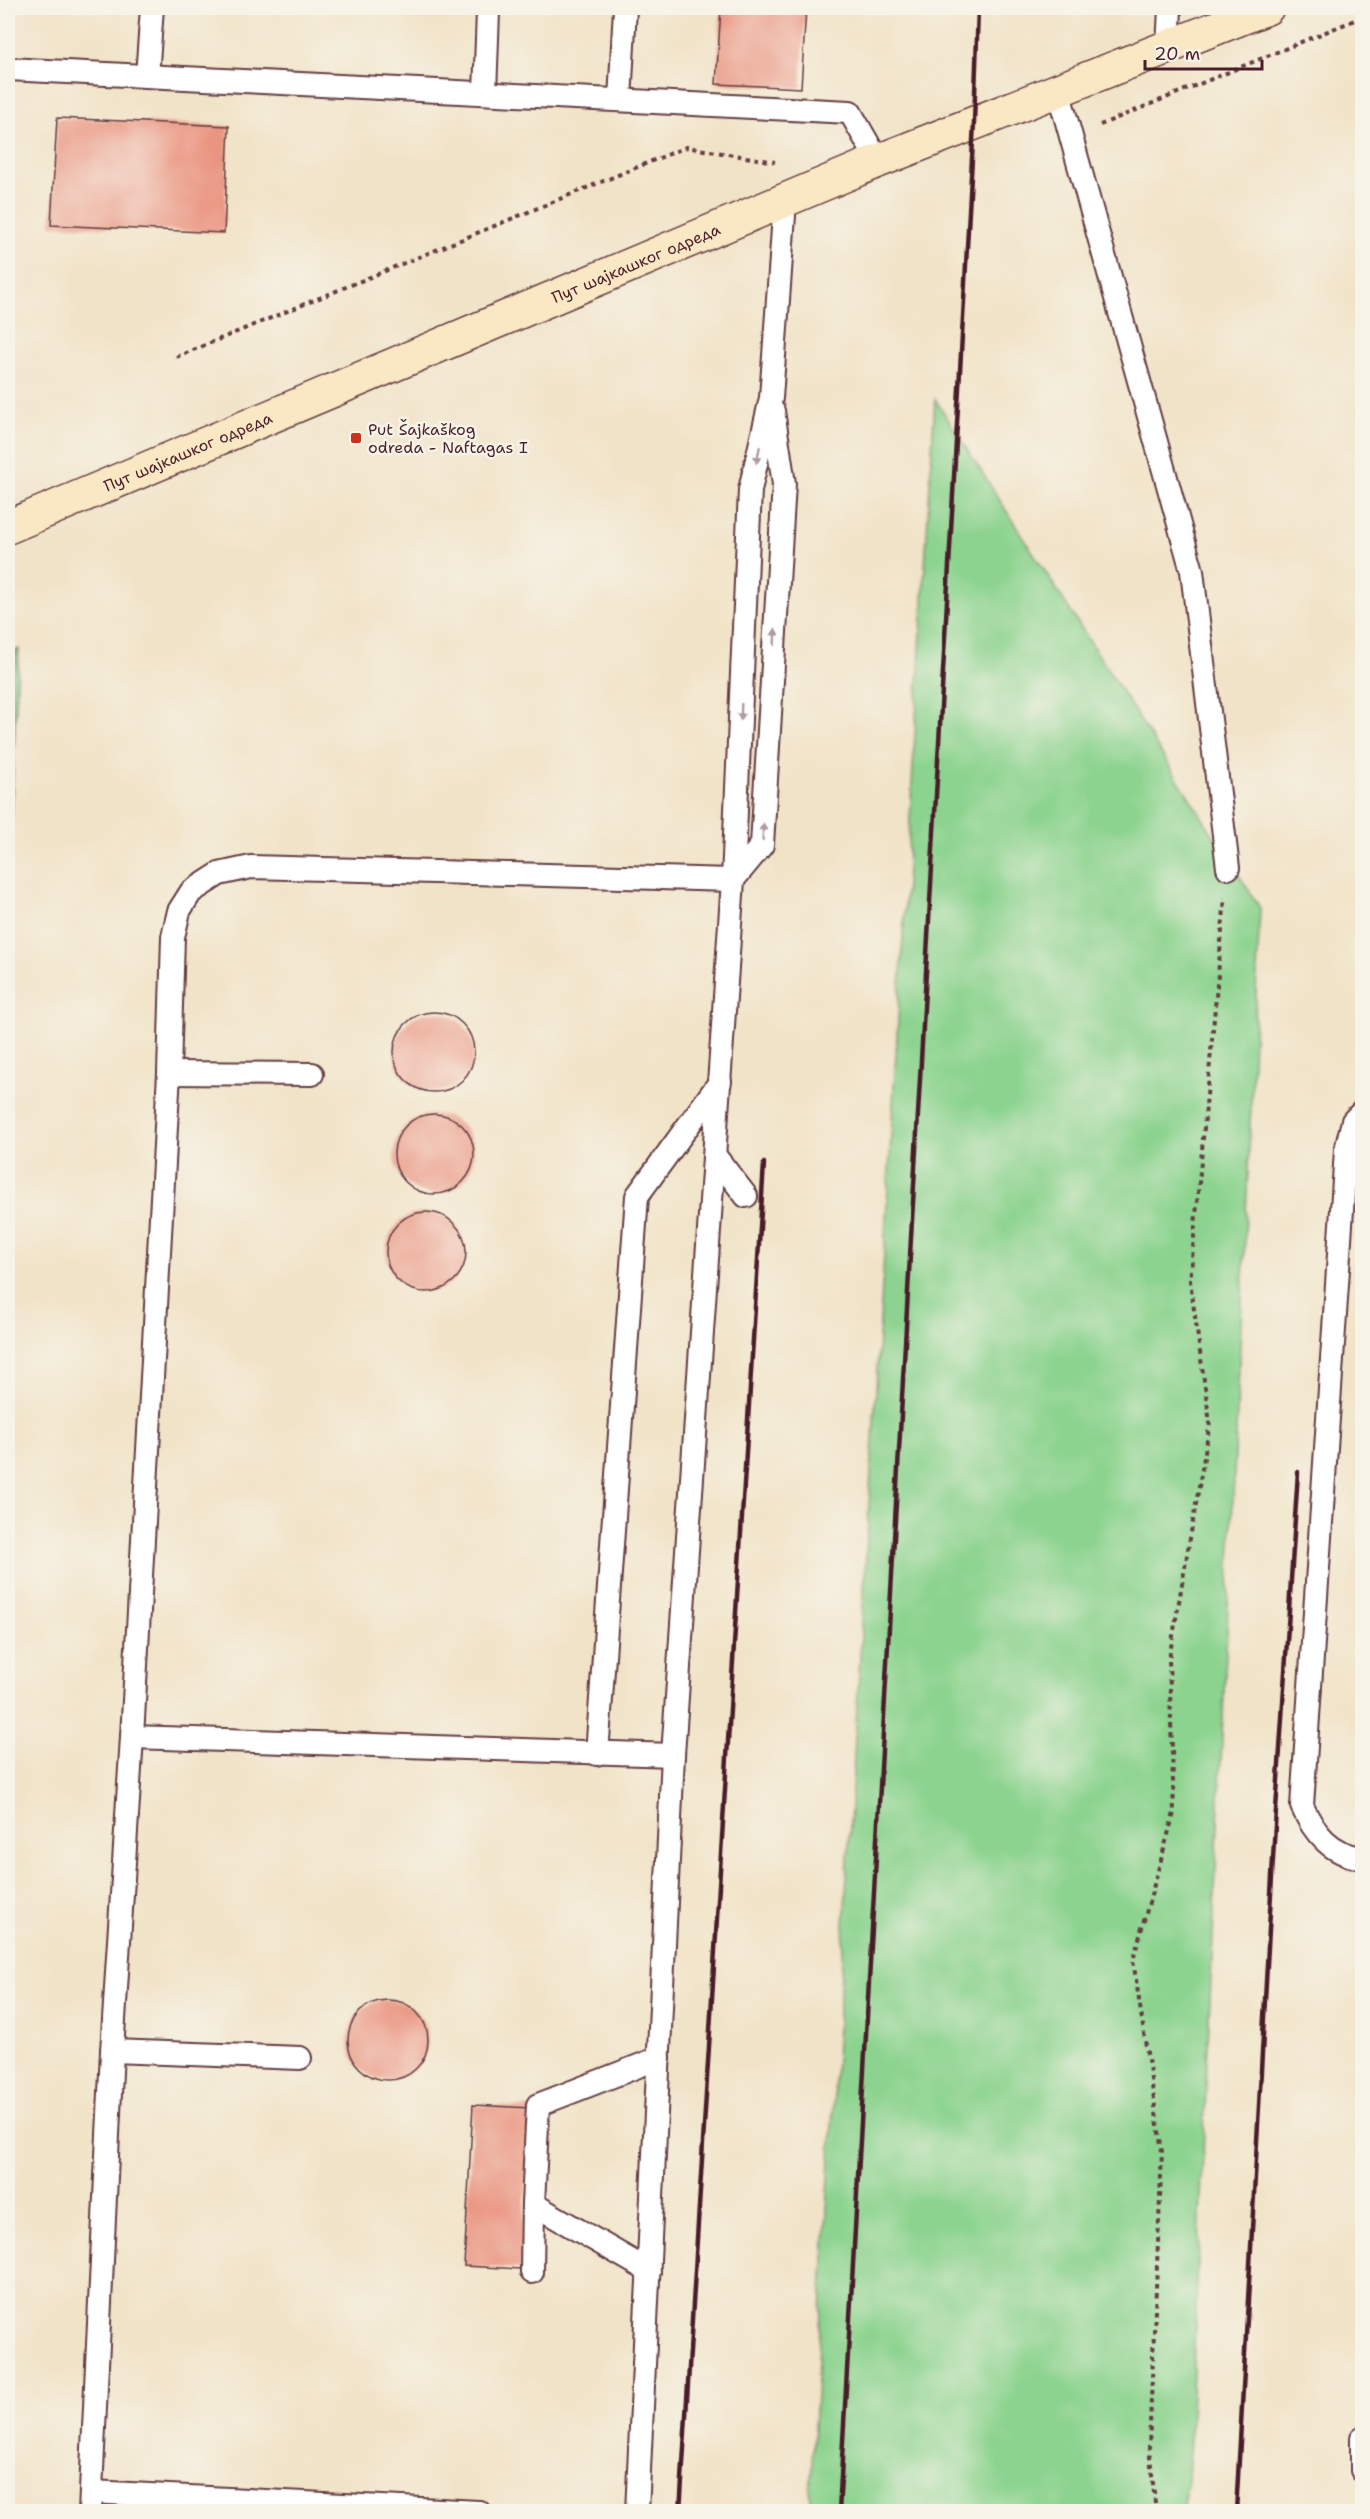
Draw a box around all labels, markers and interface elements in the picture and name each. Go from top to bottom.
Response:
scale bar [1145,33,1262,71]
text: 20 m [1154,42,1200,66]
street label: Пут шајкашког одреда [549,219,723,308]
street label: Пут шајкашког одреда [101,407,275,497]
place label: Put Šajkaškog odreda - Naftagas I [368,419,528,458]
marker: Put Šajkaškog odreda - Naftagas I [349,431,363,445]
one-way arrow [753,445,762,464]
one-way arrow [770,628,779,647]
one-way arrow [736,702,745,721]
one-way arrow [759,822,768,841]

